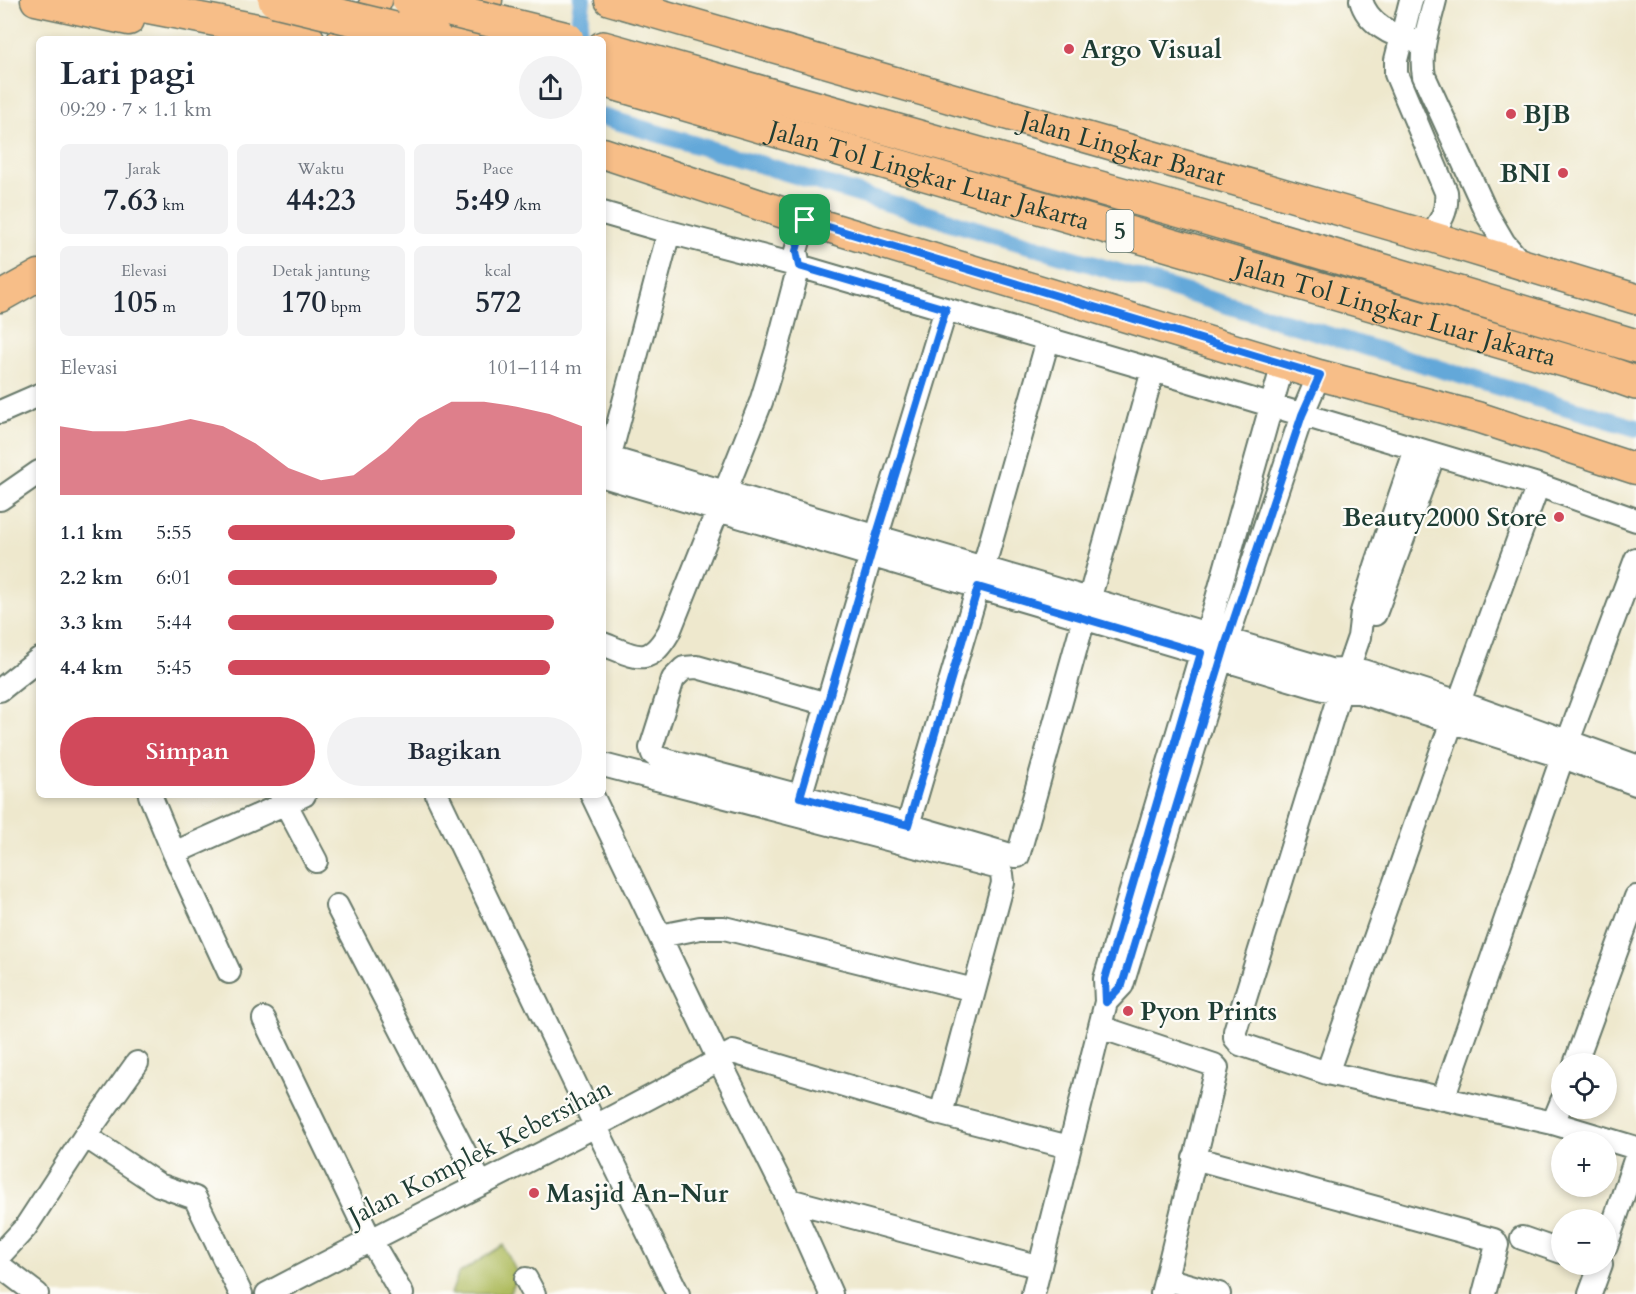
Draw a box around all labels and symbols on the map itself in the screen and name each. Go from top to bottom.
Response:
place label: Argo Visual [1081,32,1222,67]
marker: Argo Visual [1062,42,1076,56]
place label: BJB [1523,97,1571,132]
street label: Jalan Lingkar Barat [1013,101,1230,194]
marker: BJB [1504,107,1518,121]
street label: Jalan Tol Lingkar Luar Jakarta [761,111,1094,238]
place label: BNI [1500,156,1551,191]
marker: BNI [1556,166,1570,180]
pin [779,194,830,245]
road number: 5 [1106,210,1134,252]
street label: Jalan Tol Lingkar Luar Jakarta [1228,247,1560,374]
place label: Beauty2000 Store [1342,500,1547,535]
marker: Beauty2000 Store [1552,510,1566,524]
place label: Pyon Prints [1140,994,1277,1029]
marker: Pyon Prints [1121,1004,1135,1018]
street label: Jalan Komplek Kebersihan [339,1070,618,1235]
place label: Masjid An-Nur [546,1176,729,1211]
marker: Masjid An-Nur [527,1186,541,1200]

